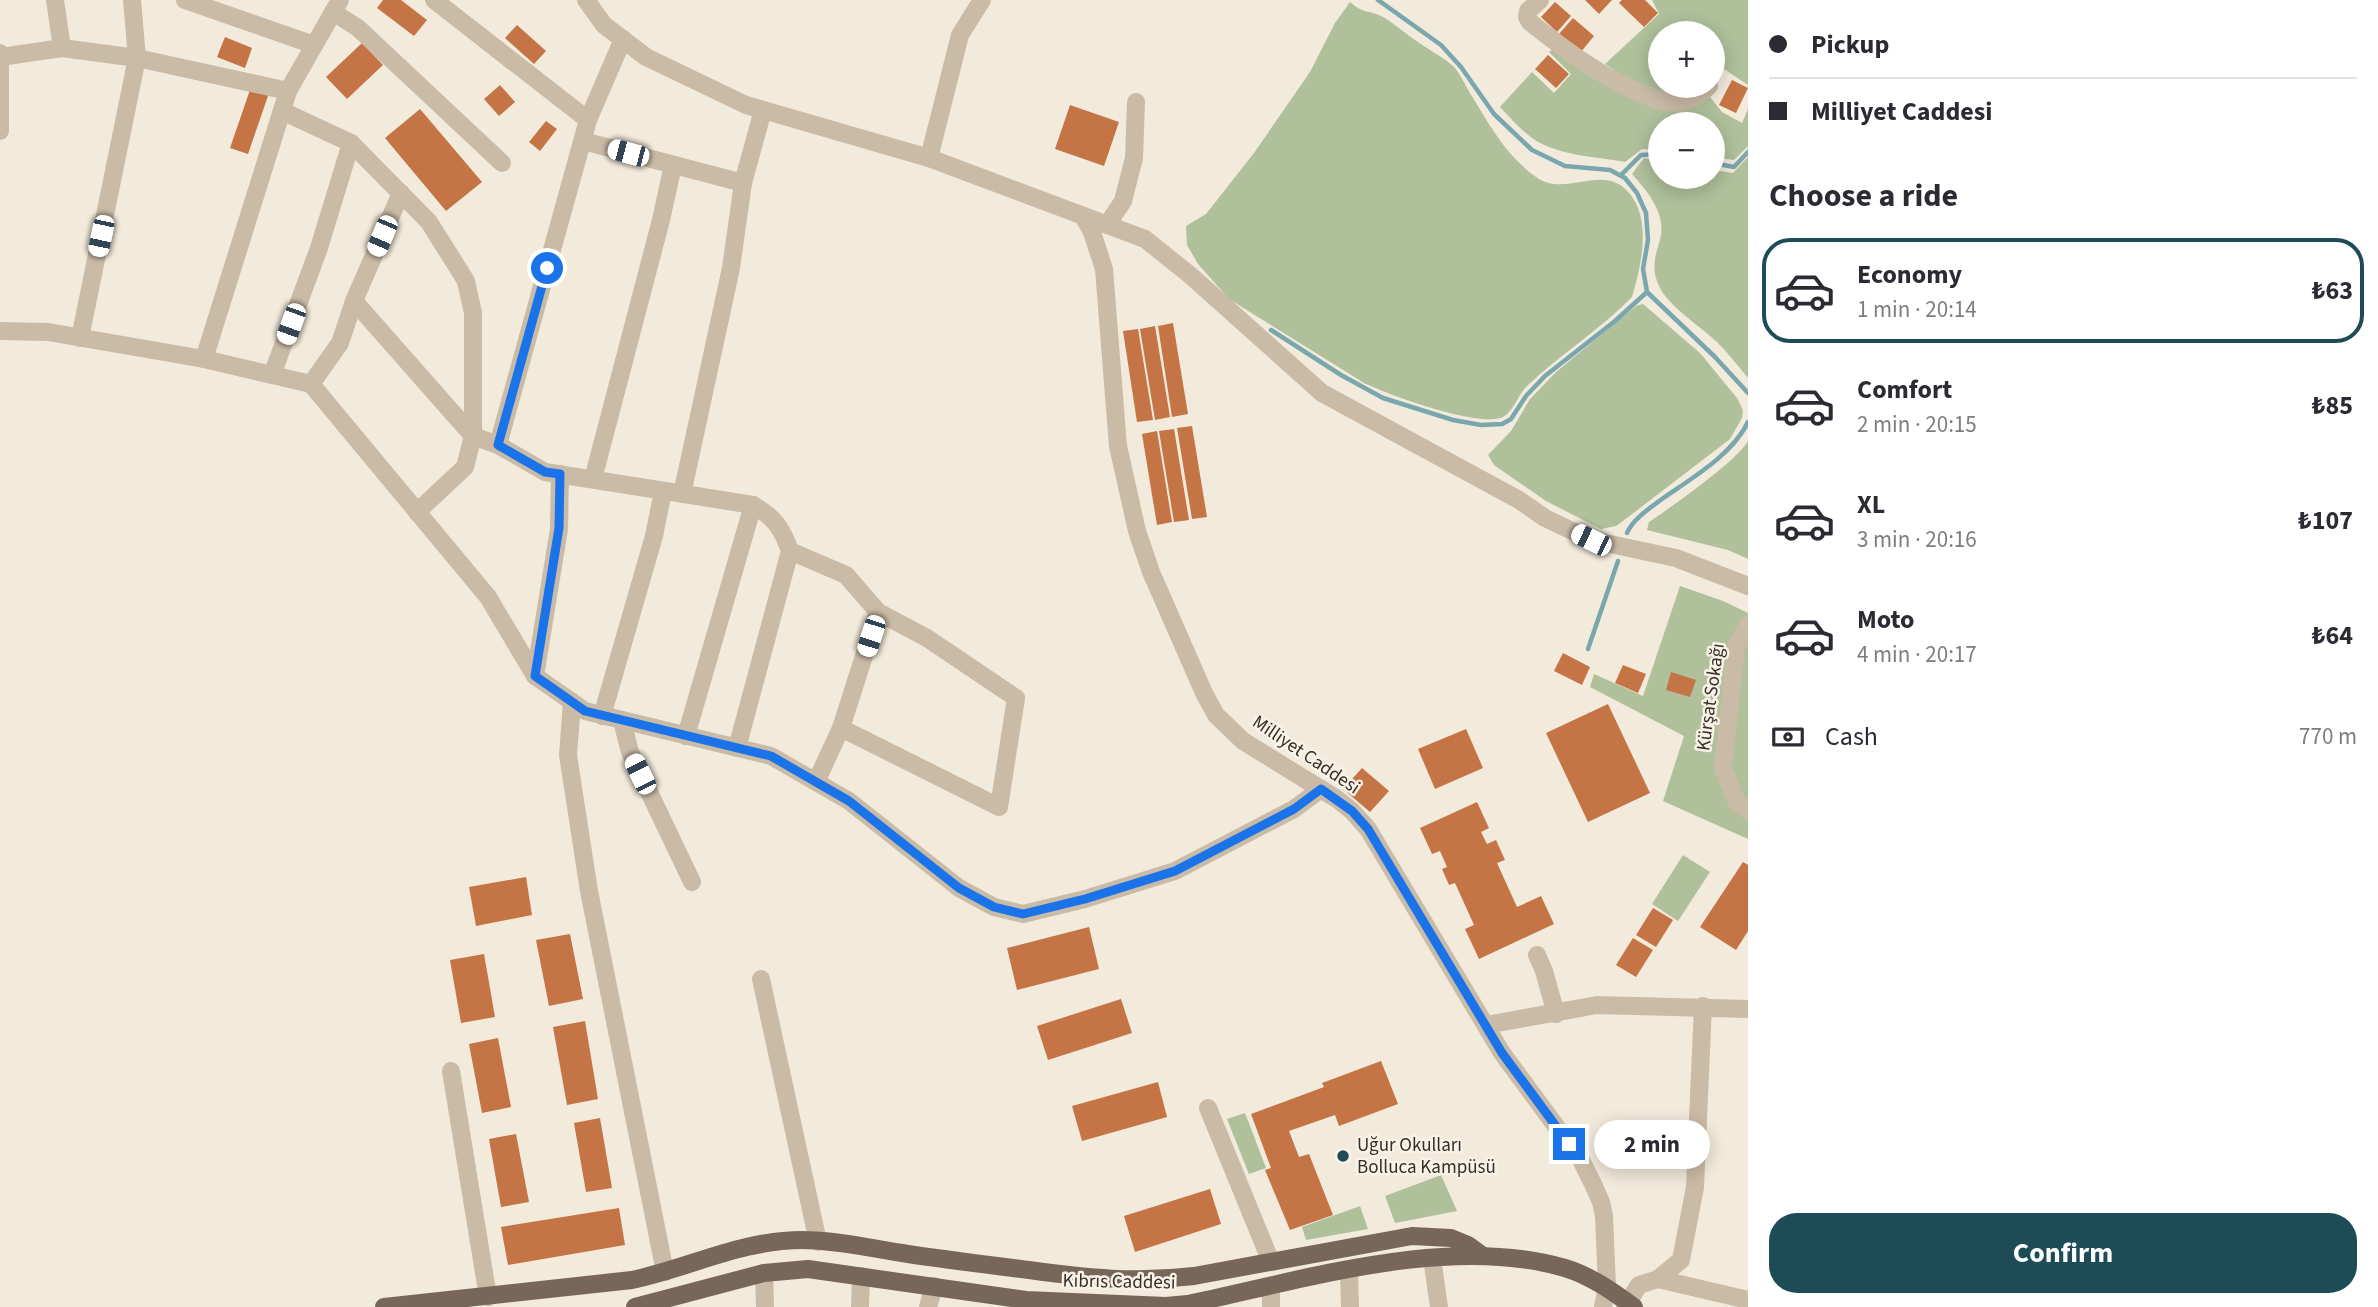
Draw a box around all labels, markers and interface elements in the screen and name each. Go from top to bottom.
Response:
map controls [1648,21,1725,189]
button: + [1648,21,1725,98]
text: Pickup [1811,26,1889,63]
text: Milliyet Caddesi [1811,93,1993,130]
button: − [1648,112,1725,189]
car [605,137,652,169]
text: Choose a ride [1769,173,1958,219]
car [87,213,116,259]
car [365,213,400,259]
route start [531,252,563,284]
text: Economy [1857,256,1962,293]
icon: car [1773,259,1836,322]
text: ₺63 [2312,272,2353,309]
text: 1 min · 20:14 [1857,293,1977,326]
car [274,301,309,347]
text: Comfort [1857,371,1952,408]
icon: car [1773,374,1836,437]
text: ₺85 [2312,387,2353,424]
text: 2 min · 20:15 [1857,408,1977,441]
text: XL [1857,486,1885,523]
icon: car [1773,489,1836,552]
text: ₺107 [2298,502,2353,539]
car [1568,521,1615,559]
text: 3 min · 20:16 [1857,523,1977,556]
text: Moto [1857,601,1914,638]
icon: car [1773,604,1836,667]
car [855,613,888,659]
text: ₺64 [2312,617,2353,654]
text: 4 min · 20:17 [1857,638,1977,671]
street label: Kürşat Sokağı [1690,641,1732,753]
street label: Milliyet Caddesi [1247,709,1365,801]
icon: cash [1769,718,1807,756]
text: Cash [1825,718,1878,755]
text: 770 m [2299,720,2357,753]
car [622,751,659,797]
callout: 2 min [1594,1120,1709,1168]
route end [1553,1128,1585,1160]
text: 2 min [1624,1128,1680,1161]
place label: Uğur Okulları Bolluca Kampüsü [1357,1132,1496,1181]
marker: Uğur Okulları Bolluca Kampüsü [1335,1148,1351,1164]
button: Confirm [1769,1213,2357,1293]
street label: Kıbrıs Caddesi [1062,1268,1176,1296]

